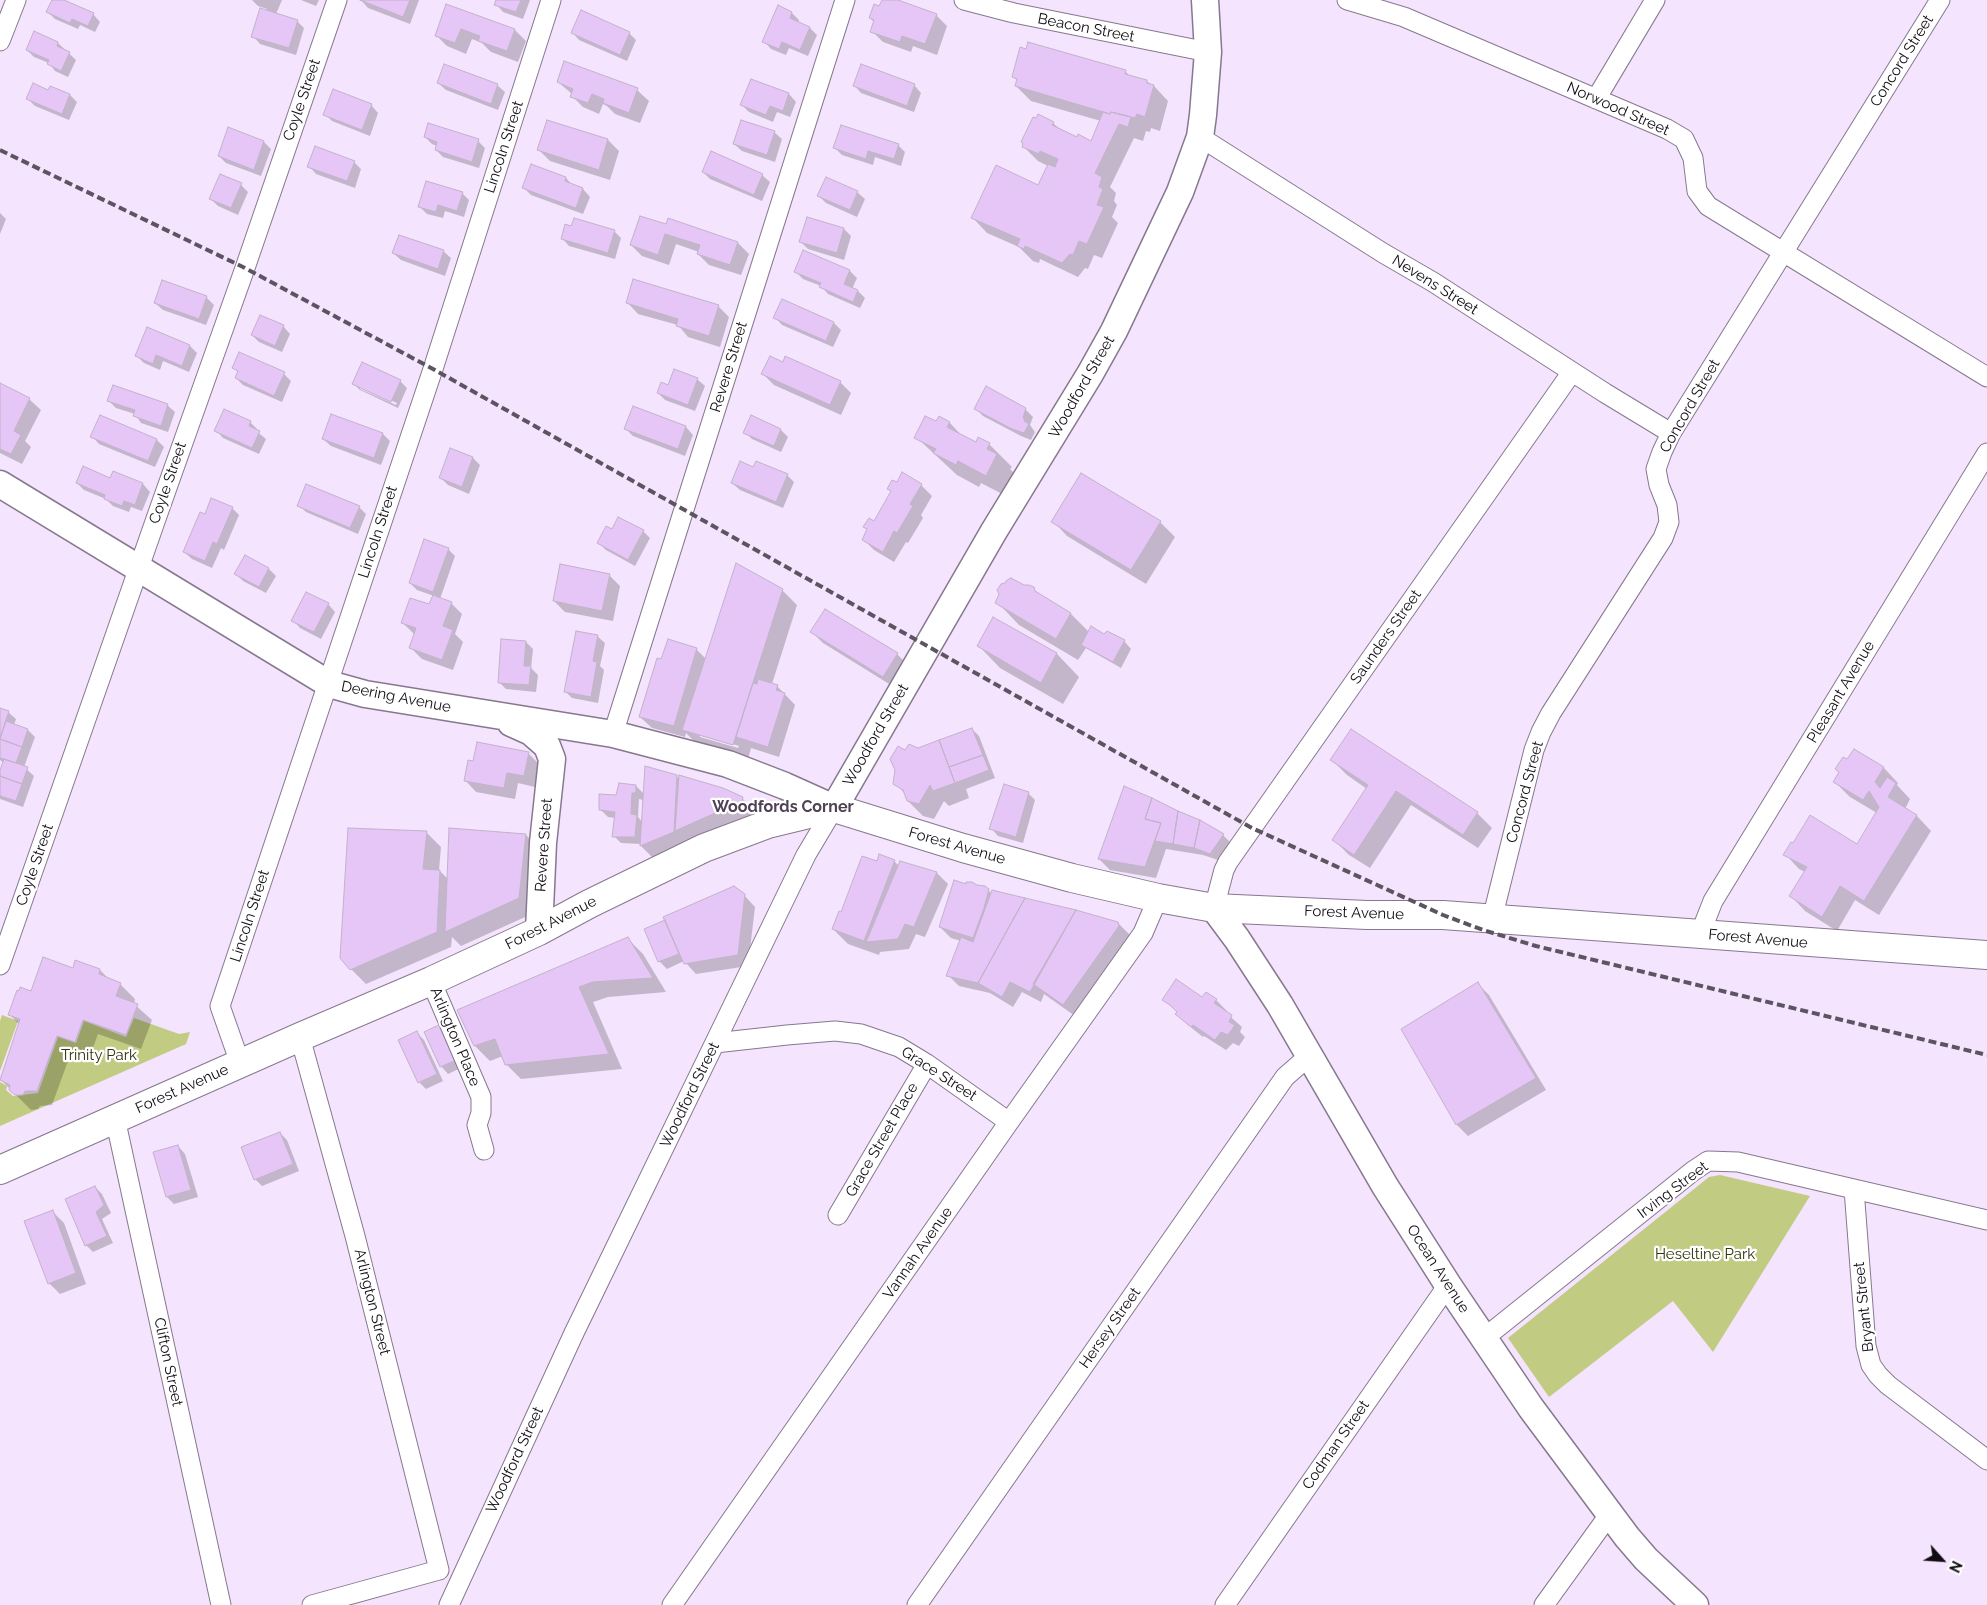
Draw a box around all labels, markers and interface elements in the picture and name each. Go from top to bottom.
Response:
street label: Beacon Street [1036,10,1136,46]
street label: Concord Street [1867,12,1937,110]
street label: Coyle Street [280,57,324,143]
street label: Norwood Street [1564,78,1672,140]
street label: Lincoln Street [481,99,527,195]
street label: Nevens Street [1389,251,1481,319]
street label: Revere Street [707,319,751,415]
street label: Woodford Street [1045,333,1119,441]
street label: Concord Street [1656,356,1724,456]
street label: Coyle Street [146,440,190,526]
street label: Lincoln Street [355,484,401,580]
street label: Saunders Street [1347,586,1425,688]
street label: Pleasant Avenue [1803,638,1879,746]
street label: Deering Avenue [340,678,452,716]
street label: Woodford Street [839,681,913,789]
street label: Concord Street [1503,739,1547,845]
district label: Woodfords Corner [712,797,854,817]
street label: Revere Street [532,798,556,892]
street label: Coyle Street [13,822,57,908]
street label: Forest Avenue [907,824,1007,868]
street label: Lincoln Street [227,868,273,964]
street label: Forest Avenue [502,892,600,954]
street label: Forest Avenue [1304,902,1404,924]
street label: Forest Avenue [1707,926,1809,952]
street label: Arlington Place [426,985,484,1089]
street label: Woodford Street [657,1039,723,1151]
street label: Grace Street [898,1043,980,1105]
park label: Trinity Park [61,1046,137,1064]
street label: Forest Avenue [133,1060,231,1118]
street label: Grace Street Place [842,1080,922,1200]
street label: Irving Street [1634,1158,1712,1222]
street label: Vannah Avenue [880,1203,956,1303]
street label: Ocean Avenue [1403,1221,1473,1317]
park label: Heseltine Park [1655,1245,1755,1263]
street label: Arlington Street [350,1247,394,1357]
street label: Bryant Street [1850,1261,1878,1353]
street label: Hersey Street [1076,1284,1144,1372]
street label: Clifton Street [150,1316,186,1408]
street label: Codman Street [1299,1397,1373,1493]
street label: Woodford Street [482,1404,548,1516]
north arrow [1917,1535,1967,1585]
text: N [1946,1558,1965,1575]

